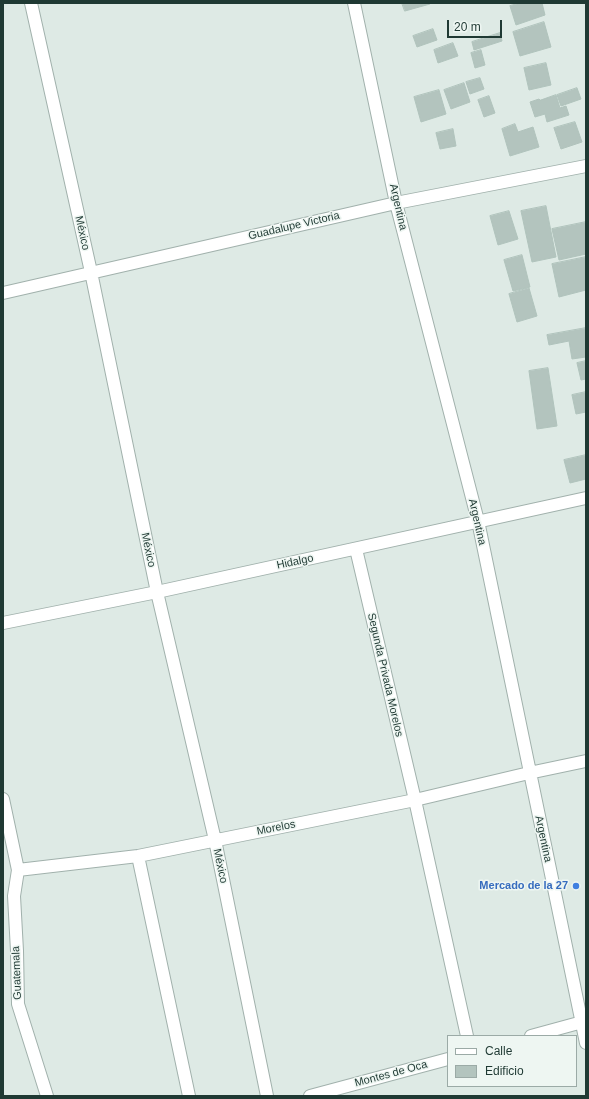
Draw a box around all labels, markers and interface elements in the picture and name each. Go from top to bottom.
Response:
scale bar [449,12,504,38]
text: 20 m [454,20,481,34]
street label: Argentina [386,183,410,231]
street label: Guadalupe Victoria [247,209,341,243]
street label: México [72,215,92,251]
street label: Argentina [465,498,489,546]
street label: México [138,532,158,568]
street label: Hidalgo [275,552,315,572]
street label: Segunda Privada Morelos [364,612,406,738]
street label: Argentina [532,815,554,863]
street label: Morelos [256,818,296,838]
street label: México [210,848,230,884]
place label: Mercado de la 27 [479,879,568,893]
marker: Mercado de la 27 [571,881,581,891]
street label: Guatemala [9,946,25,1000]
legend [447,1035,577,1087]
text: Calle [485,1044,512,1058]
street label: Montes de Oca [353,1058,429,1090]
text: Edificio [485,1064,524,1078]

